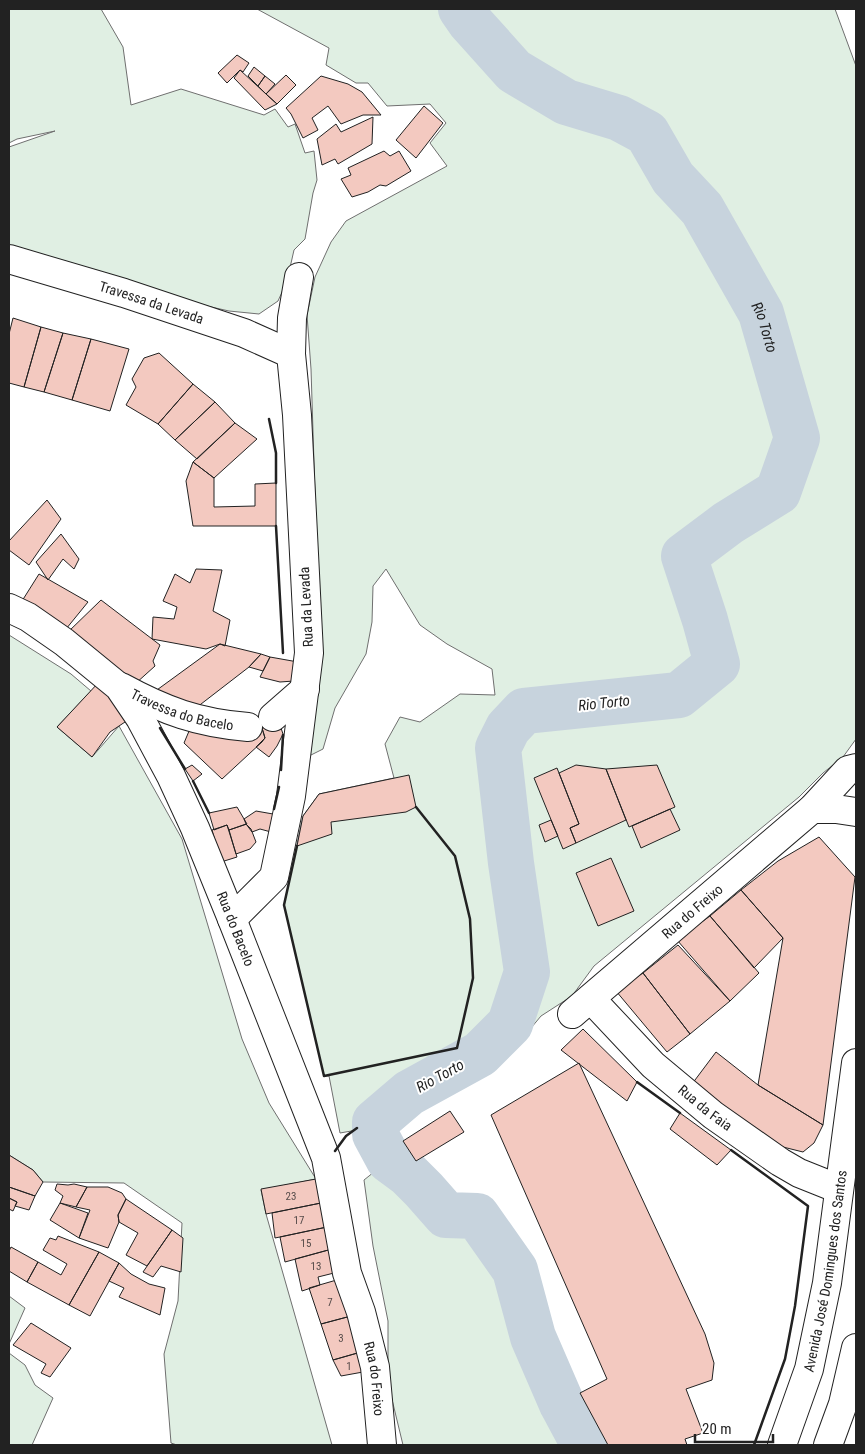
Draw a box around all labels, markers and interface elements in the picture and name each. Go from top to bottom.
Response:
street label: Travessa da Levada [97,278,206,327]
water label: Rio Torto [748,299,781,355]
street label: Rua da Levada [296,566,316,648]
street label: Travessa do Bacelo [128,686,235,734]
water label: Rio Torto [577,691,631,715]
street label: Rua do Freixo [658,881,726,942]
street label: Rua do Bacelo [214,889,258,968]
water label: Rio Torto [413,1056,467,1096]
street label: Rua da Faia [675,1081,735,1134]
street label: Avenida José Domingues dos Santos [801,1169,850,1373]
house number: 23 [286,1190,296,1203]
house number: 17 [294,1214,304,1227]
house number: 15 [301,1237,311,1250]
house number: 13 [311,1260,321,1273]
house number: 7 [327,1296,333,1309]
house number: 3 [338,1332,344,1345]
street label: Rua do Freixo [361,1340,387,1416]
house number: 1 [346,1360,352,1373]
scale bar [695,1412,772,1444]
text: 20 m [702,1420,732,1438]

